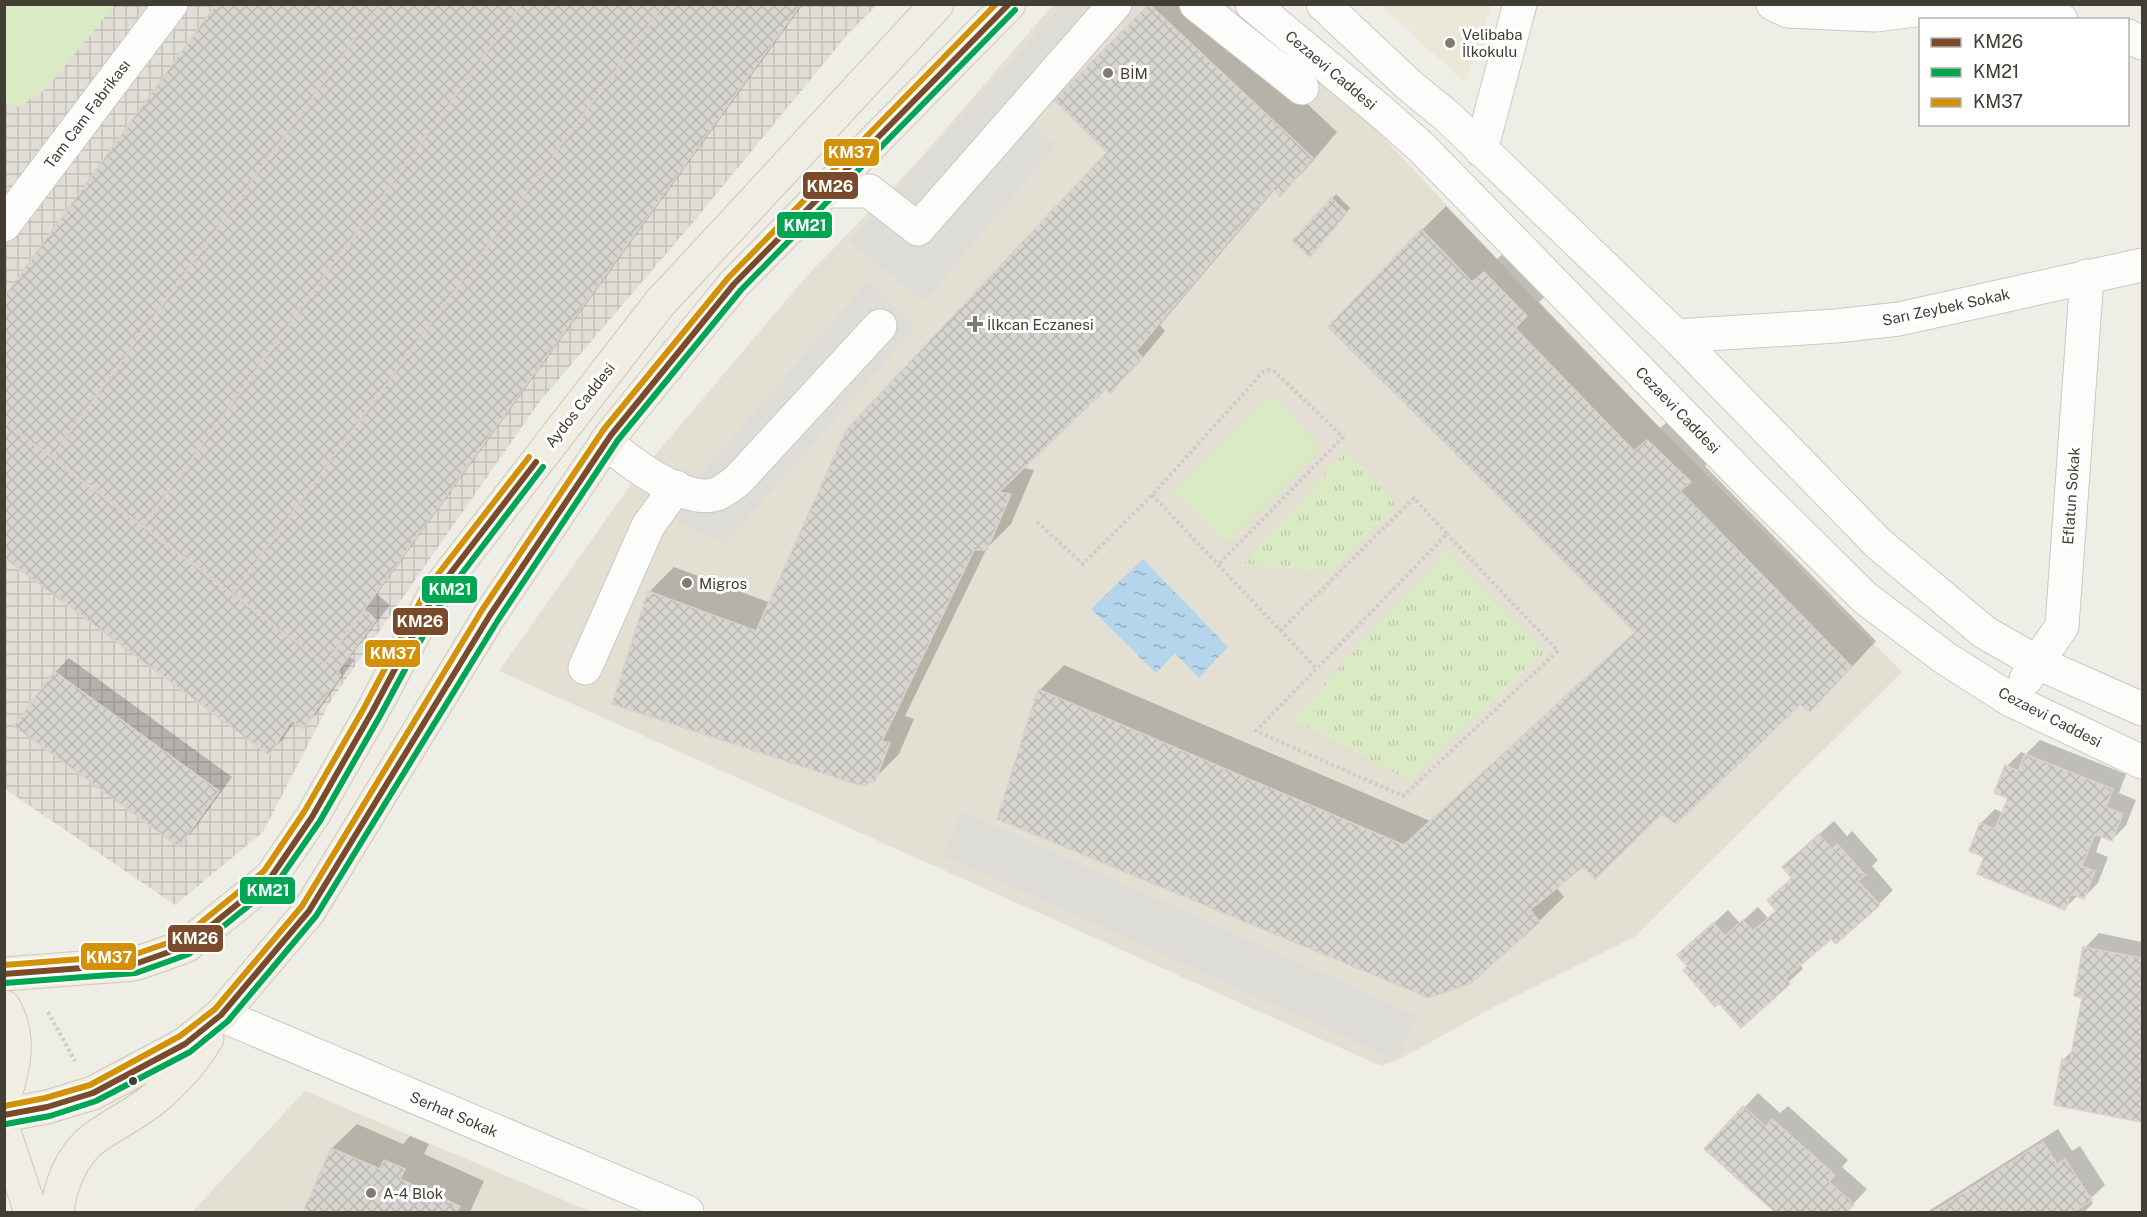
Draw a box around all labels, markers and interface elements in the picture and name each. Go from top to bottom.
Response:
legend [1919,18,2129,126]
place label: Velibaba İlkokulu [1462,26,1522,60]
street label: Cezaevi Caddesi [1282,27,1380,113]
text: KM26 [1973,31,2023,52]
marker: Velibaba İlkokulu [1443,36,1457,50]
street label: Tam Cam Fabrikası [41,56,133,172]
text: KM21 [1973,61,2019,82]
place label: BİM [1120,64,1148,82]
marker: BİM [1101,66,1115,80]
text: KM37 [1973,91,2023,112]
line badge: KM37 [823,138,880,167]
text: KM37 [828,143,874,162]
line badge: KM26 [802,171,859,200]
text: KM26 [807,177,853,196]
line badge: KM21 [776,211,833,239]
text: KM21 [783,216,827,235]
street label: Sarı Zeybek Sokak [1881,285,2011,329]
place label: İlkcan Eczanesi [987,315,1094,333]
marker: İlkcan Eczanesi [968,317,982,331]
street label: Aydos Caddesi [542,359,618,451]
street label: Cezaevi Caddesi [1632,363,1724,457]
street label: Eflatun Sokak [2059,447,2083,545]
line badge: KM21 [421,575,478,604]
place label: Migros [699,575,747,592]
marker: Migros [680,576,694,590]
text: KM21 [428,580,472,599]
line badge: KM26 [392,607,449,636]
text: KM26 [397,612,443,631]
line badge: KM37 [364,639,421,668]
text: KM37 [370,644,416,663]
street label: Cezaevi Caddesi [1996,684,2104,750]
line badge: KM21 [239,876,296,905]
text: KM21 [246,881,290,900]
line badge: KM26 [167,924,224,953]
text: KM26 [172,929,218,948]
line badge: KM37 [80,942,137,971]
text: KM37 [86,948,132,967]
unlabelled marker [127,1075,139,1087]
street label: Serhat Sokak [407,1088,501,1140]
place label: A-4 Blok [383,1185,443,1202]
marker: A-4 Blok [364,1186,378,1200]

